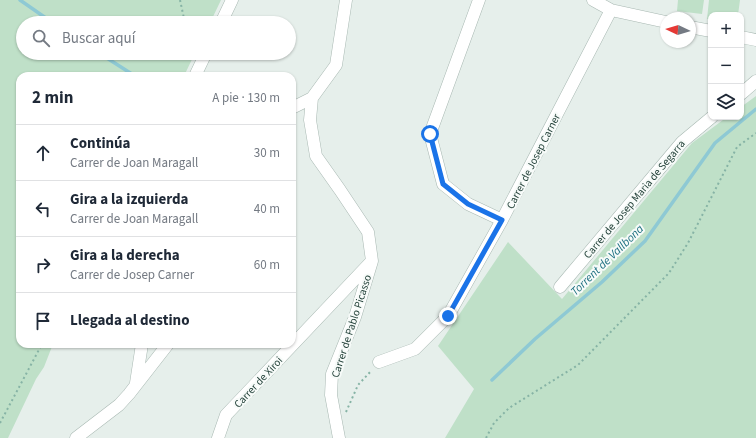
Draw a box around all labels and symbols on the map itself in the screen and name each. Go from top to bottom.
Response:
north arrow [660,12,696,48]
street label: Carrer de Josep Carner [503,111,564,211]
route start [421,125,439,143]
street label: Carrer de Josep Maria de Segarra [580,137,689,262]
water label: Torrent de Vallbona [567,221,648,300]
street label: Carrer de Pablo Picasso [328,273,375,380]
route end [439,307,457,325]
street label: Carrer de Xiroi [231,353,286,411]

